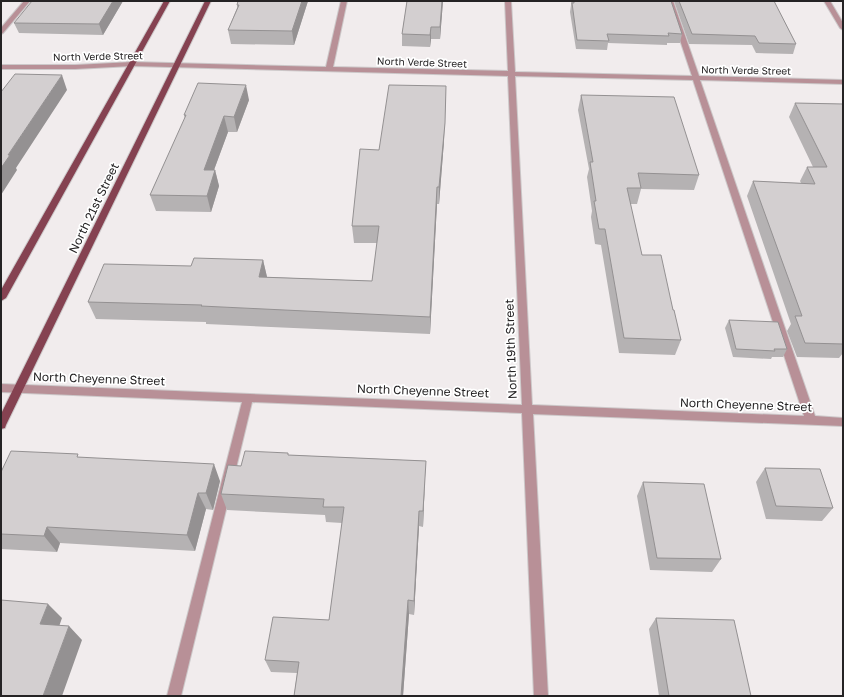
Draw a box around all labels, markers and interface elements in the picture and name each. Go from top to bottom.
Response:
street label: North Verde Street [53,49,143,63]
street label: North Verde Street [377,54,467,70]
street label: North Verde Street [701,63,791,77]
street label: North 21st Street [65,160,122,256]
street label: North 19th Street [501,298,520,399]
street label: North Cheyenne Street [33,369,166,388]
street label: North Cheyenne Street [357,381,490,400]
street label: North Cheyenne Street [680,395,813,414]

